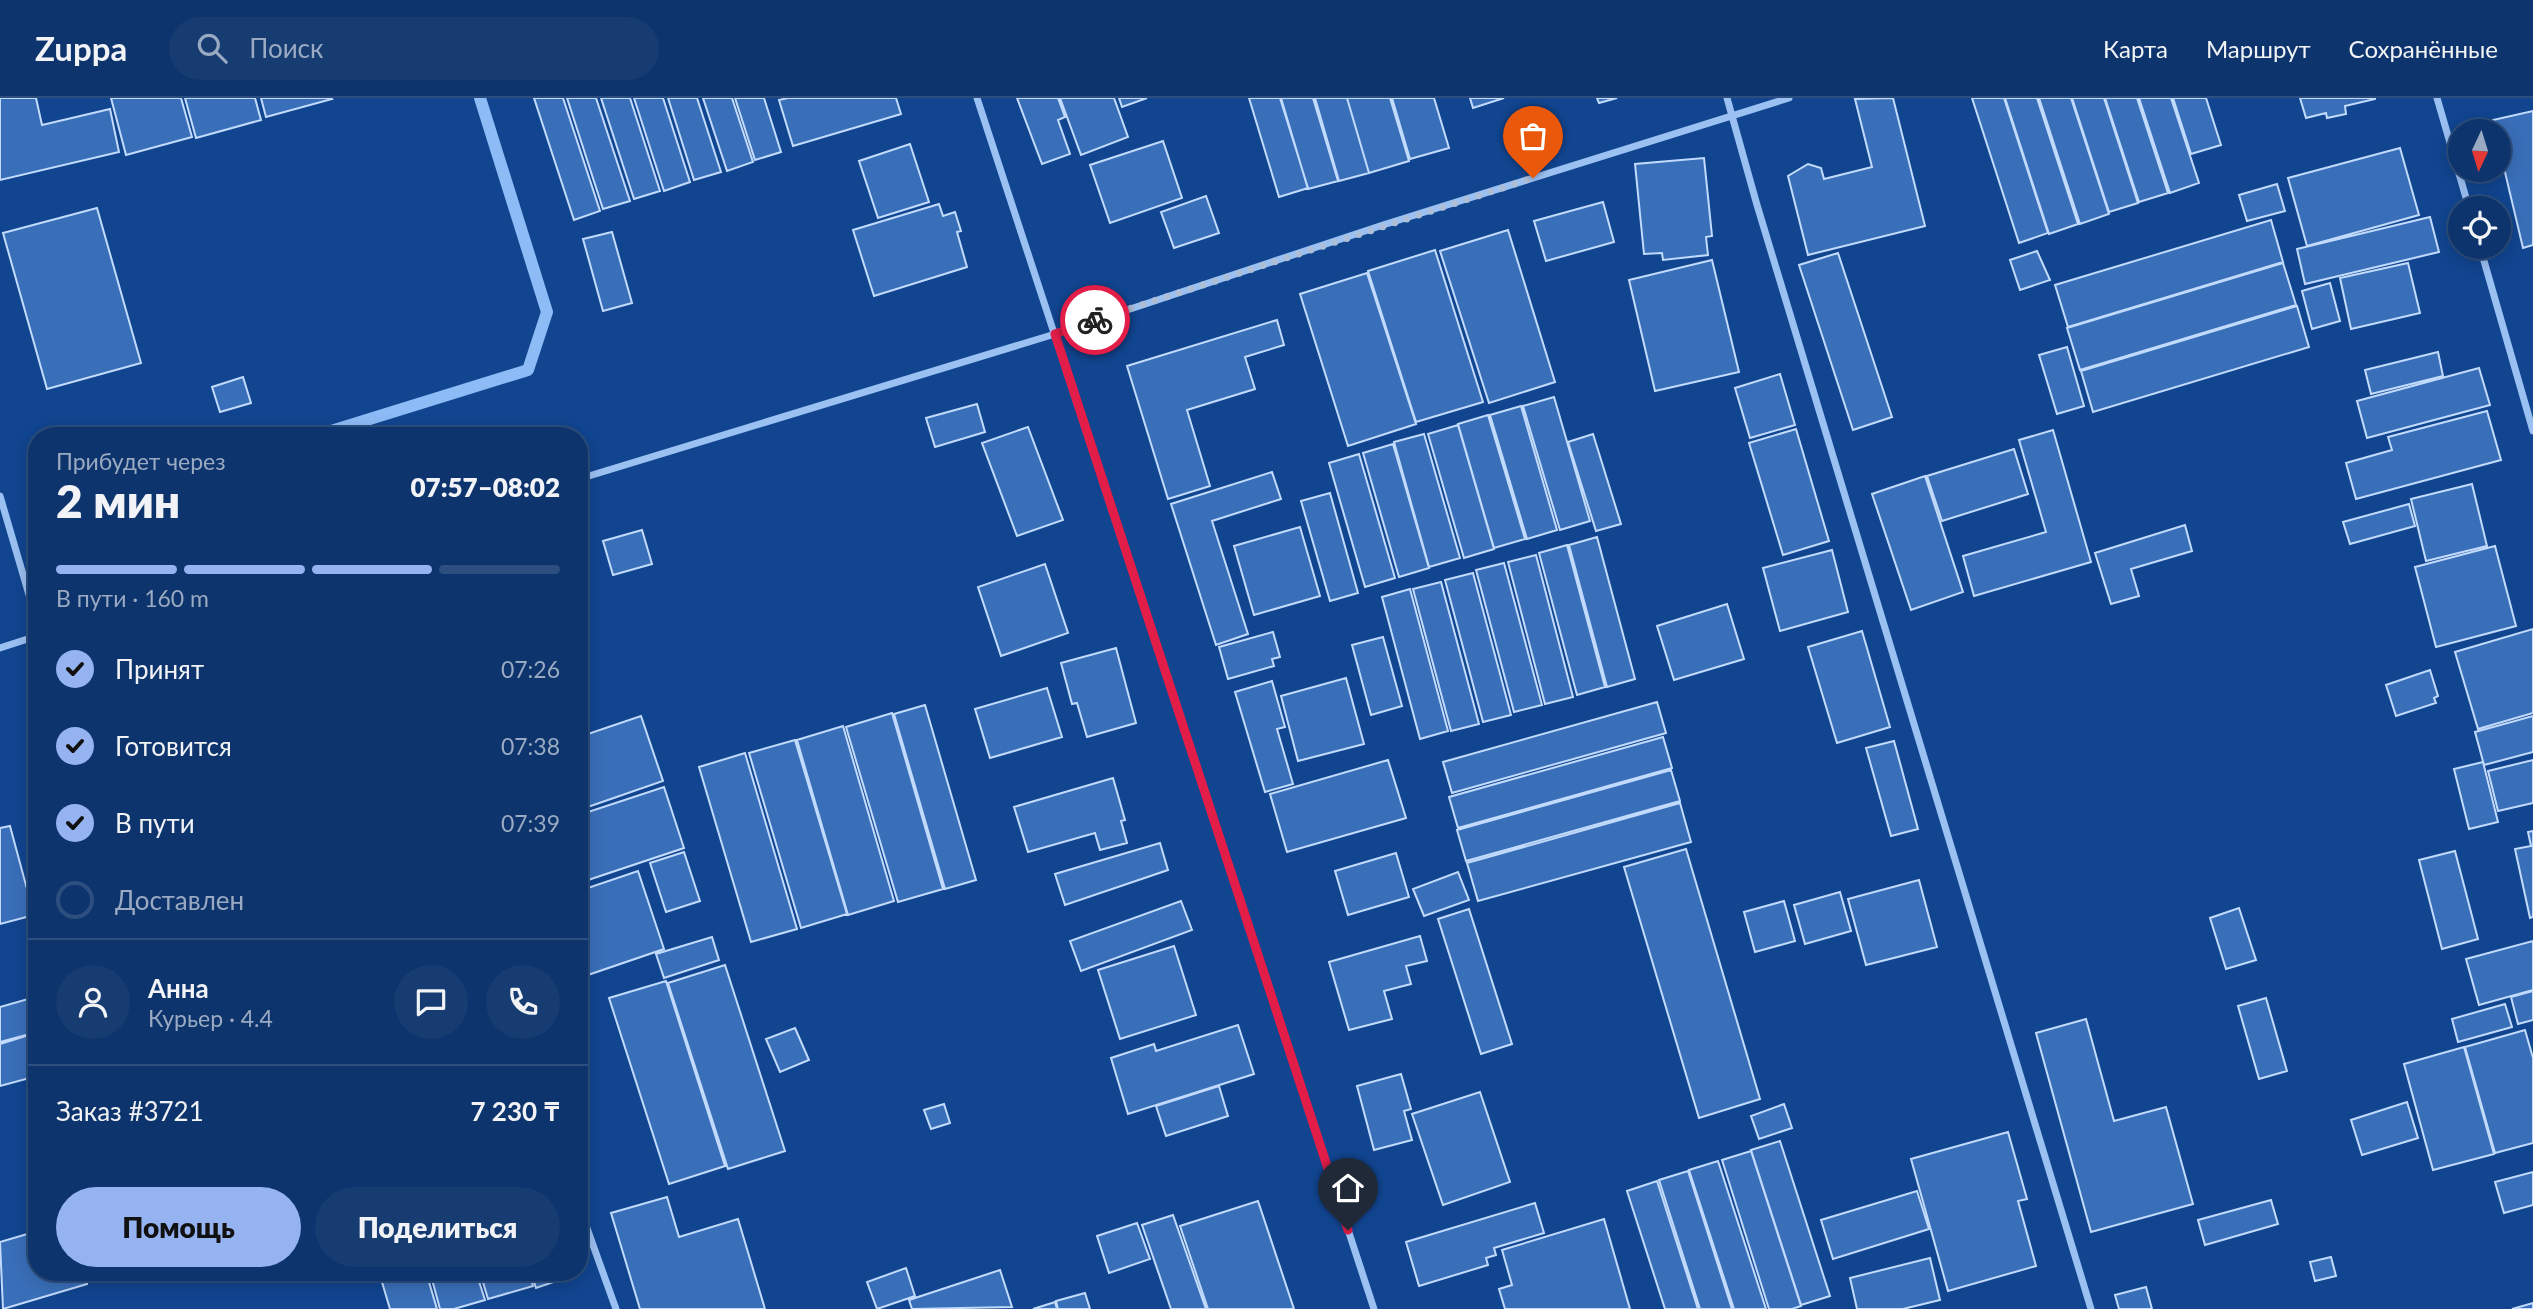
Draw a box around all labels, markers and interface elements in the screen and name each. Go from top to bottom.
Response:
search box [169,17,659,80]
text: Zuppa [35,28,127,68]
icon: search [193,29,231,67]
text: Поиск [249,32,323,64]
text: Карта [2103,34,2168,63]
text: Маршрут [2206,34,2311,63]
text: Сохранённые [2349,34,2498,63]
pin [1503,106,1563,178]
icon: bag [1514,117,1552,155]
north arrow [2448,119,2511,182]
map controls [2448,119,2511,259]
button: locate [2448,196,2511,259]
courier [1060,285,1130,355]
icon: bike [1076,301,1114,339]
text: Прибудет через [56,447,226,475]
text: 07:57–08:02 [410,471,560,503]
text: 2 мин [56,473,180,528]
text: В пути · 160 m [56,584,209,612]
icon: check [56,650,94,688]
text: Принят [115,653,204,685]
text: 07:26 [501,655,560,683]
icon: check [56,727,94,765]
text: Готовится [115,730,232,762]
text: 07:38 [501,732,560,760]
icon: check [56,804,94,842]
text: В пути [115,807,195,839]
text: 07:39 [501,809,560,837]
text: Доставлен [115,884,244,916]
button: person [56,965,130,1039]
button: chat [394,965,468,1039]
button: phone [486,965,560,1039]
text: Анна [148,972,209,1004]
text: Курьер · 4.4 [148,1004,273,1032]
text: Заказ #3721 [56,1095,204,1127]
text: 7 230 ₸ [470,1095,560,1127]
pin [1318,1158,1378,1230]
icon: home [1329,1169,1367,1207]
button: Помощь [56,1187,301,1267]
button: Поделиться [315,1187,560,1267]

